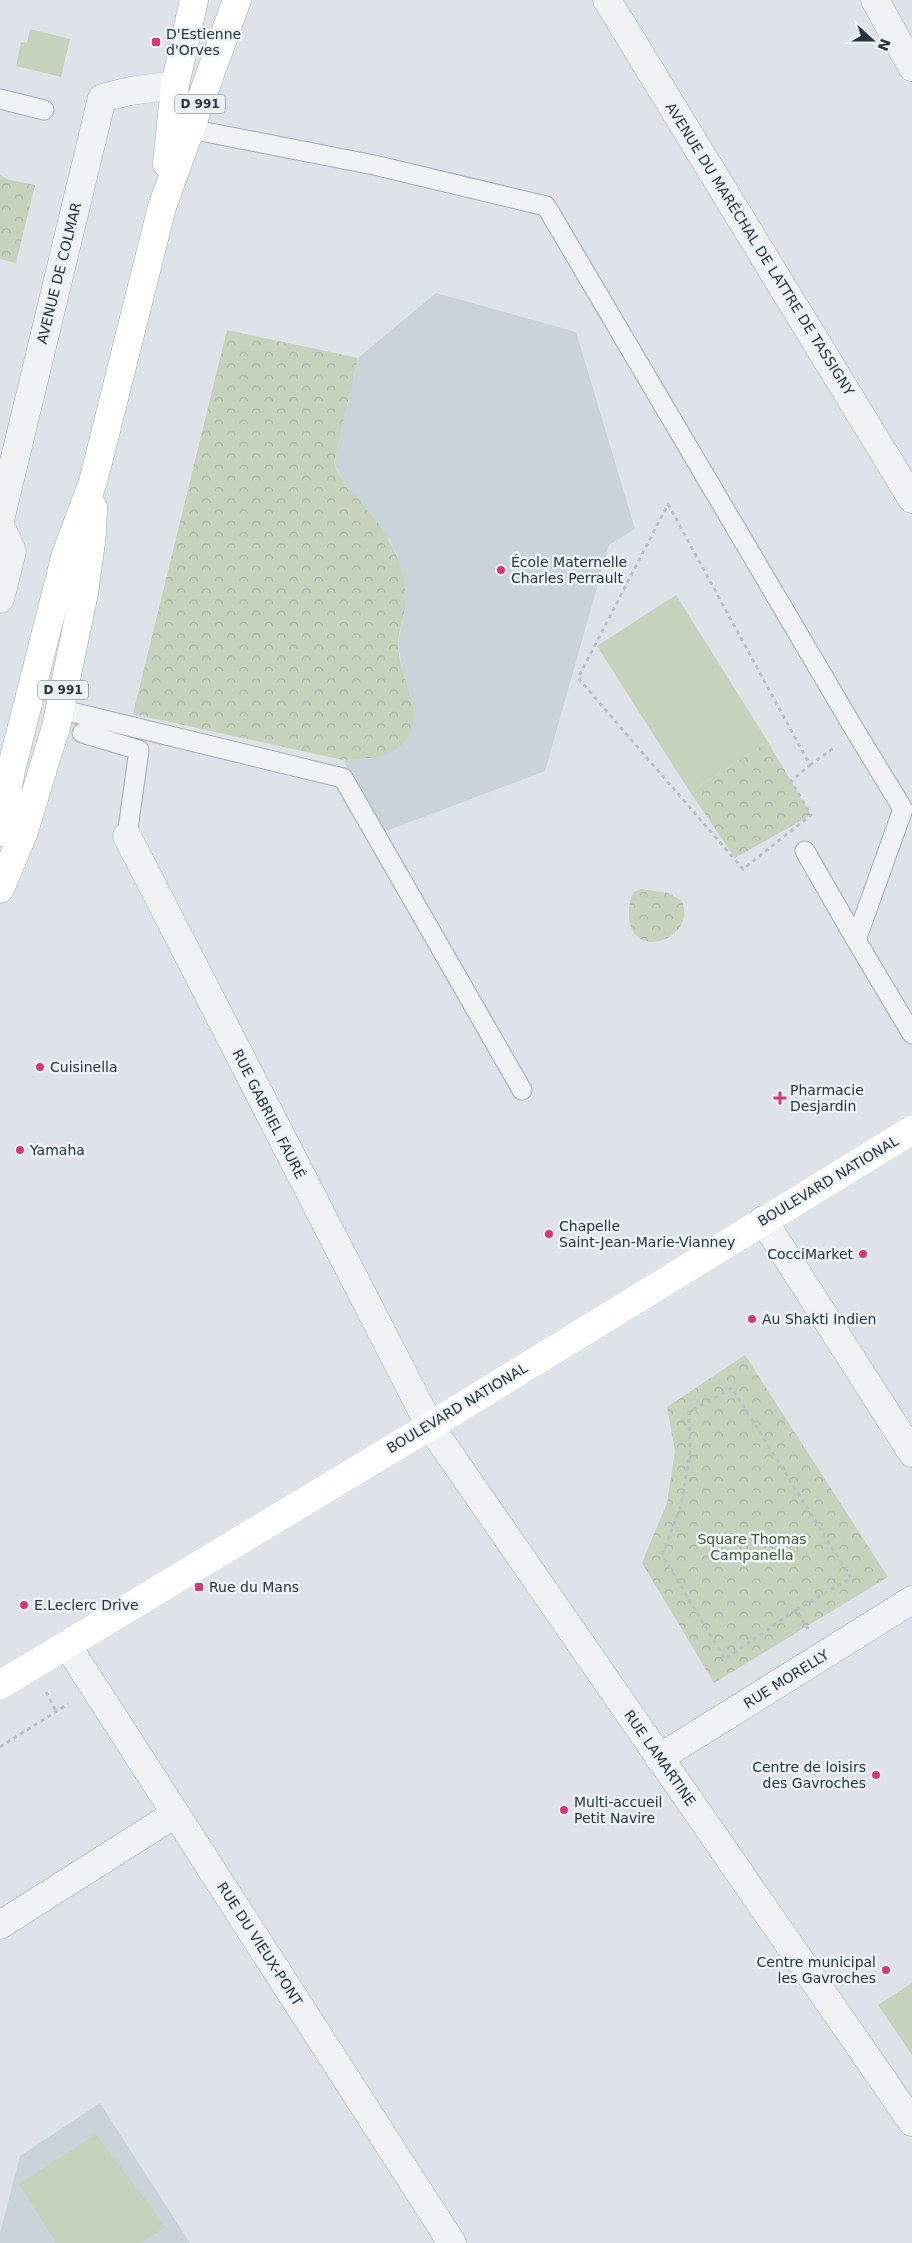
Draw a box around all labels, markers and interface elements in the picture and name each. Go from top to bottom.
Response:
north arrow [847,15,897,65]
place label: D'Estienne d'Orves [166,26,241,58]
marker: D'Estienne d'Orves [150,36,162,48]
text: N [875,36,894,53]
road number: D 991 [175,95,225,114]
street label: AVENUE DU MARÉCHAL DE LATTRE DE TASSIGNY [662,100,858,399]
street label: AVENUE DE COLMAR [34,200,84,345]
place label: École Maternelle Charles Perrault [511,554,627,586]
marker: École Maternelle Charles Perrault [495,564,507,576]
road number: D 991 [38,680,88,700]
street label: RUE GABRIEL FAURÉ [229,1046,309,1182]
place label: Cuisinella [50,1059,118,1075]
marker: Cuisinella [34,1061,46,1073]
place label: Pharmacie Desjardin [790,1082,864,1114]
marker: Pharmacie Desjardin [774,1092,786,1104]
street label: BOULEVARD NATIONAL [755,1133,901,1229]
place label: Yamaha [29,1142,85,1158]
marker: Yamaha [14,1144,26,1156]
place label: Chapelle Saint-Jean-Marie-Vianney [559,1218,735,1250]
marker: Chapelle Saint-Jean-Marie-Vianney [543,1228,555,1240]
place label: CocciMarket [767,1246,854,1262]
marker: CocciMarket [857,1248,869,1260]
place label: Au Shakti Indien [762,1311,876,1327]
marker: Au Shakti Indien [746,1313,758,1325]
street label: BOULEVARD NATIONAL [384,1360,530,1456]
park label: Square Thomas Campanella [697,1531,807,1563]
place label: Rue du Mans [209,1579,299,1595]
marker: Rue du Mans [193,1581,205,1593]
place label: E.Leclerc Drive [34,1597,139,1613]
marker: E.Leclerc Drive [18,1599,30,1611]
street label: RUE MORELLY [741,1646,832,1712]
street label: RUE LAMARTINE [621,1707,699,1809]
place label: Centre de loisirs des Gavroches [752,1759,866,1791]
marker: Centre de loisirs des Gavroches [870,1769,882,1781]
place label: Multi-accueil Petit Navire [574,1794,663,1826]
marker: Multi-accueil Petit Navire [558,1804,570,1816]
street label: RUE DU VIEUX-PONT [214,1879,306,2009]
place label: Centre municipal les Gavroches [757,1954,876,1986]
marker: Centre municipal les Gavroches [880,1964,892,1976]

